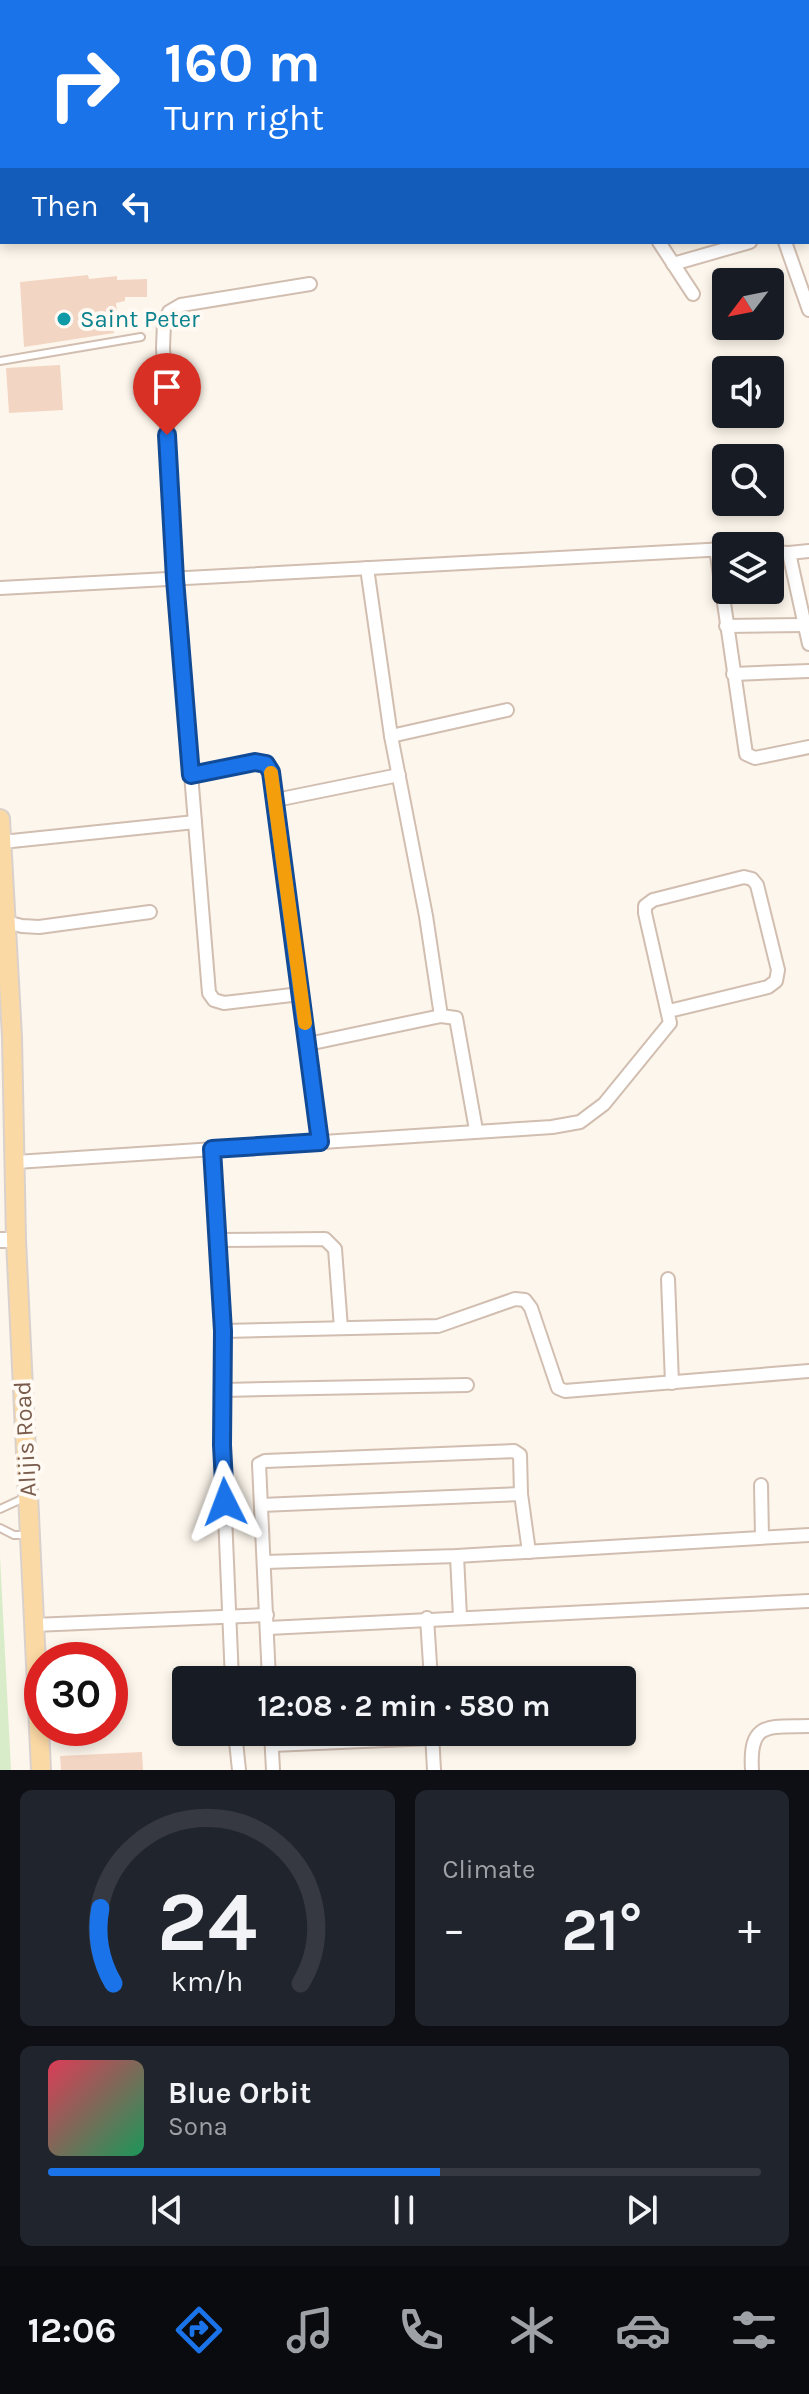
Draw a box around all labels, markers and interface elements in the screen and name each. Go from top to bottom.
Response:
text: 160 m [164,30,321,95]
icon: right [32,32,136,136]
text: Turn right [164,97,324,139]
icon: left [115,184,159,228]
text: Then [32,188,99,224]
north arrow [712,268,784,340]
map controls [712,268,784,604]
place label: Saint Peter [80,305,200,333]
marker: Saint Peter [55,310,73,328]
pin [133,353,201,435]
button: sound [712,356,784,428]
icon: arrive [145,365,189,409]
button: search [712,444,784,516]
button: layers [712,532,784,604]
street label: Alijis Road [8,1380,42,1498]
position arrow [183,1460,267,1544]
speed limit sign: 30 [24,1642,128,1746]
text: 12:08 · 2 min · 580 m [257,1688,551,1724]
text: Climate [443,1854,535,1885]
text: 24 [157,1874,257,1971]
text: 21° [561,1895,642,1965]
text: − [443,1904,466,1955]
text: + [738,1904,761,1955]
text: km/h [171,1965,243,1998]
text: Blue Orbit [168,2075,311,2111]
text: Sona [168,2111,228,2142]
icon: previous [145,2188,189,2232]
icon: pause [382,2188,426,2232]
icon: next [620,2188,664,2232]
icon: directions [171,2302,227,2358]
icon: music [282,2302,338,2358]
icon: phone [393,2302,449,2358]
icon: climate [504,2302,560,2358]
icon: car [615,2302,671,2358]
icon: filters [726,2302,782,2358]
text: 12:06 [27,2309,116,2351]

